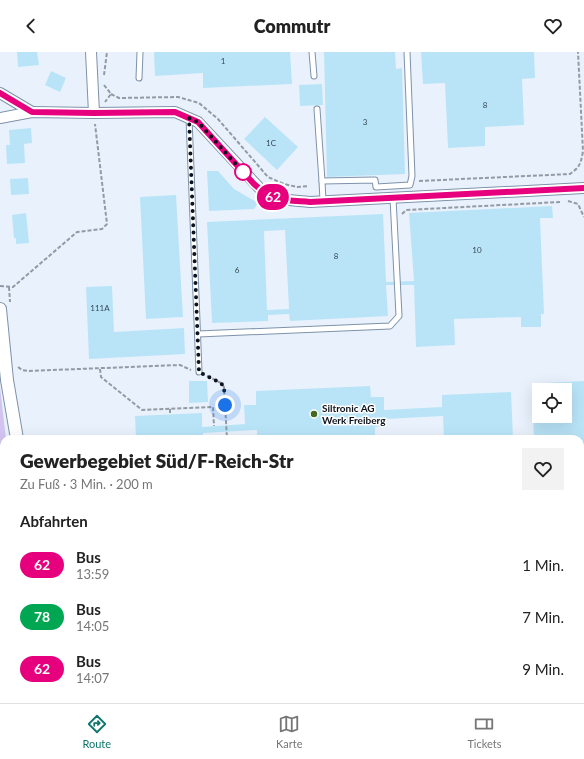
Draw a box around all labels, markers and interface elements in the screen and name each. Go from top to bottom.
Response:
icon: back [20,15,42,37]
text: Commutr [254,15,330,37]
icon: heart [542,15,564,37]
house number: 1 [221,56,226,66]
house number: 8 [483,100,488,110]
house number: 3 [363,117,368,127]
house number: 1C [266,138,277,148]
unlabelled marker [234,163,252,181]
line badge: 62 [255,184,291,210]
text: 62 [265,188,281,205]
house number: 10 [472,245,482,255]
house number: 8 [334,251,339,261]
house number: 6 [235,265,240,275]
house number: 111A [90,303,110,313]
map controls [532,383,572,423]
button: locate [532,383,572,423]
your location [215,395,235,415]
place label: Siltronic AG Werk Freiberg [322,402,386,426]
marker: Siltronic AG Werk Freiberg [309,409,319,419]
button: heart [522,448,564,490]
text: Gewerbegebiet Süd/F-Reich-Str [20,449,294,472]
text: Zu Fuß · 3 Min. · 200 m [20,476,153,492]
text: Abfahrten [20,512,88,530]
text: Bus [76,548,101,566]
text: 62 [34,556,50,573]
text: 1 Min. [522,556,564,574]
text: 13:59 [76,566,109,582]
text: Bus [76,600,101,618]
text: 78 [34,608,50,625]
text: 7 Min. [522,608,564,626]
text: 14:05 [76,618,109,634]
text: Bus [76,652,101,670]
text: 62 [34,660,50,677]
text: 9 Min. [522,660,564,678]
text: 14:07 [76,670,109,686]
tab: Route [82,713,111,750]
tab: Karte [276,713,302,750]
tab: Tickets [467,713,502,750]

